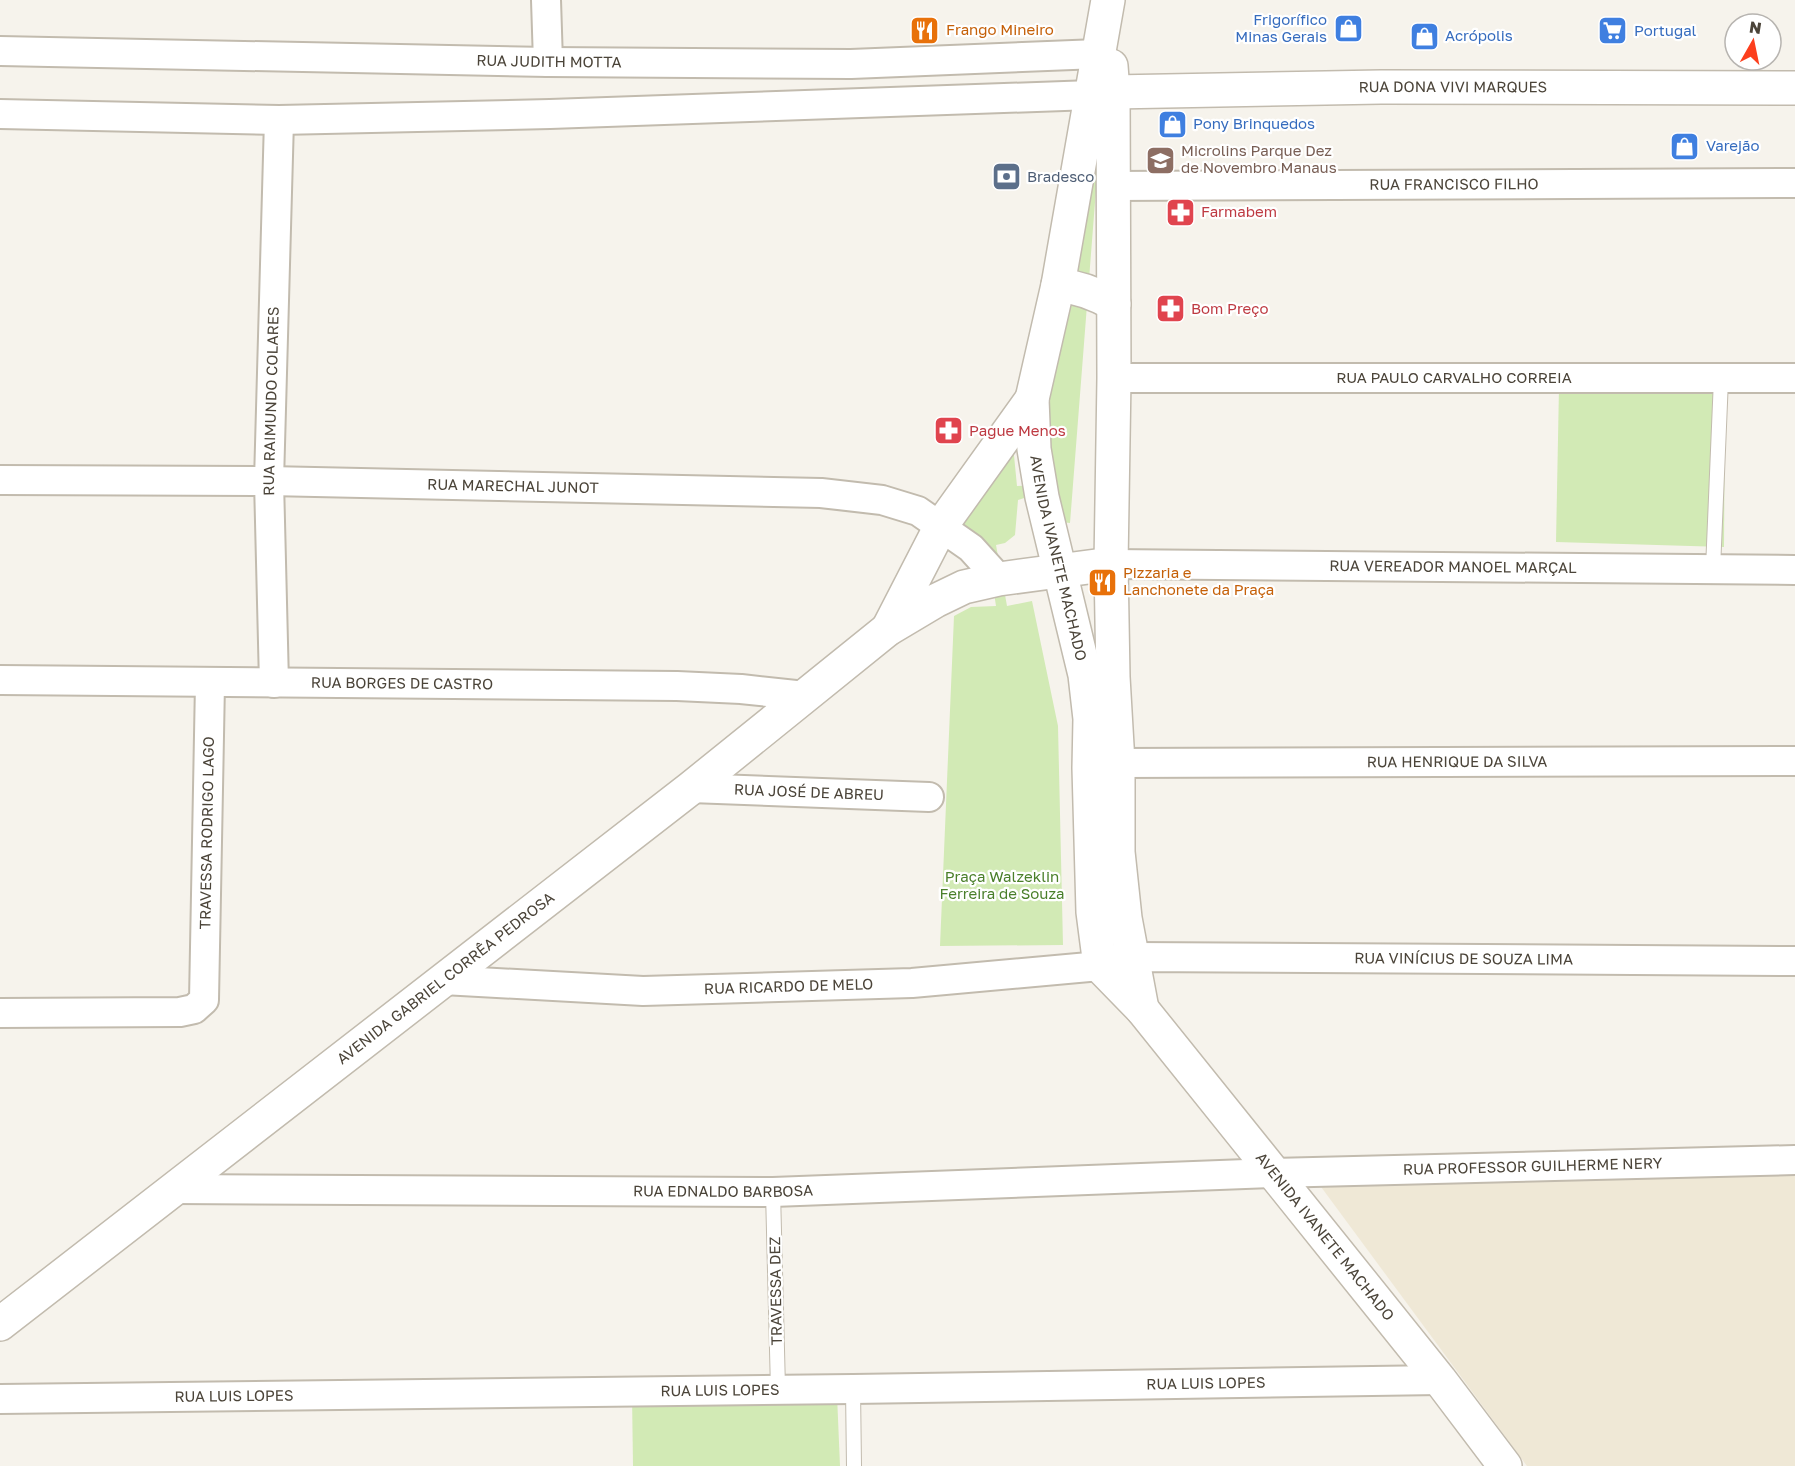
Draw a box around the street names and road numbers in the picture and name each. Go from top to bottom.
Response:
street label: RUA JUDITH MOTTA [476,51,622,70]
street label: RUA DONA VIVI MARQUES [1358,77,1547,95]
street label: RUA FRANCISCO FILHO [1369,174,1539,193]
street label: RUA RAIMUNDO COLARES [259,306,282,496]
street label: RUA PAULO CARVALHO CORREIA [1336,368,1572,386]
street label: AVENIDA IVANETE MACHADO [1027,454,1091,662]
street label: RUA MARECHAL JUNOT [427,474,599,496]
street label: RUA VEREADOR MANOEL MARÇAL [1329,556,1577,576]
street label: RUA BORGES DE CASTRO [311,673,493,692]
street label: TRAVESSA RODRIGO LAGO [195,736,217,929]
street label: RUA HENRIQUE DA SILVA [1367,752,1547,770]
street label: RUA JOSÉ DE ABREU [734,780,884,803]
street label: AVENIDA GABRIEL CORRÊA PEDROSA [333,888,557,1067]
street label: RUA VINÍCIUS DE SOUZA LIMA [1354,948,1573,968]
street label: RUA RICARDO DE MELO [704,974,874,997]
street label: AVENIDA IVANETE MACHADO [1253,1148,1399,1324]
street label: RUA PROFESSOR GUILHERME NERY [1403,1153,1663,1178]
street label: RUA EDNALDO BARBOSA [633,1180,813,1200]
street label: TRAVESSA DEZ [765,1236,785,1346]
street label: RUA LUIS LOPES [1146,1373,1266,1393]
street label: RUA LUIS LOPES [660,1380,780,1399]
street label: RUA LUIS LOPES [174,1386,294,1405]

